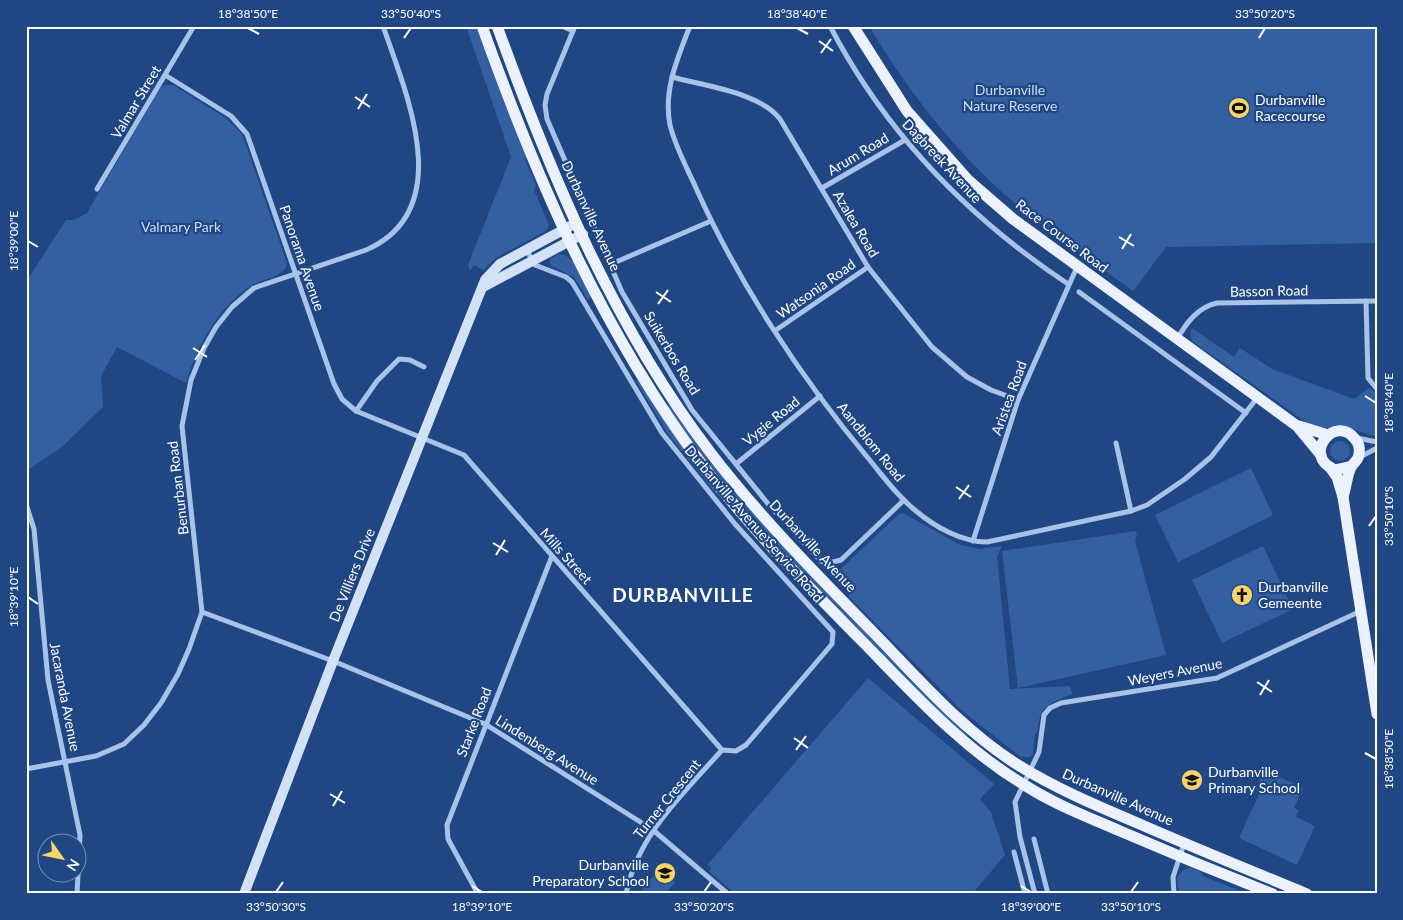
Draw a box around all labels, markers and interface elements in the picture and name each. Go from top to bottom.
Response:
text: 18°38'50"E [218,6,278,21]
text: 33°50'40"S [381,6,441,21]
text: 18°38'40"E [767,6,827,21]
text: 33°50'20"S [1235,6,1295,21]
street label: Valmar Street [107,62,164,141]
park label: Durbanville Nature Reserve [963,81,1057,114]
place label: Durbanville Racecourse [1255,91,1325,124]
sports icon: Durbanville Racecourse [1227,96,1251,120]
street label: Dagbreek Avenue [899,115,986,206]
street label: Arum Road [824,129,891,179]
street label: Durbanville Avenue [558,158,625,274]
street label: Azalea Road [830,187,883,260]
street label: Race Course Road [1013,195,1112,276]
street label: Panorama Avenue [276,203,329,313]
text: 18°39'00"E [6,211,21,271]
park label: Valmary Park [141,218,222,235]
street label: Watsonia Road [773,255,858,322]
street label: Basson Road [1230,281,1308,300]
street label: Suikerbos Road [641,308,704,398]
street label: Aristea Road [987,358,1030,437]
text: 18°38'40"E [1381,373,1396,433]
street label: Vygie Road [739,392,803,449]
street label: Aandblom Road [834,399,909,485]
street label: Benurban Road [163,440,192,536]
street label: Durbanville Avenue Service Road [681,442,827,606]
text: 33°50'10"S [1381,486,1396,546]
street label: Durbanville Avenue [766,496,860,596]
street label: Mills Street [537,524,596,587]
street label: De Villiers Drive [325,526,378,624]
text: 18°39'10"E [6,567,21,627]
place label: Durbanville Gemeente [1258,578,1328,611]
district label: DURBANVILLE [612,583,754,606]
church icon: Durbanville Gemeente [1230,583,1254,607]
street label: Jacaranda Avenue [47,641,84,753]
street label: Weyers Avenue [1126,654,1224,689]
street label: Starke Road [453,685,495,759]
street label: Lindenberg Avenue [493,711,602,788]
text: 18°38'50"E [1381,729,1396,789]
street label: Turner Crescent [629,755,704,842]
place label: Durbanville Primary School [1208,763,1300,796]
street label: Durbanville Avenue [1060,764,1176,829]
school or university icon: Durbanville Primary School [1180,768,1204,792]
north arrow [38,832,88,882]
text: N [63,856,83,875]
place label: Durbanville Preparatory School [532,856,649,889]
school or university icon: Durbanville Preparatory School [653,861,677,885]
text: 33°50'30"S [246,899,306,914]
text: 18°39'10"E [452,899,512,914]
text: 33°50'20"S [674,899,734,914]
text: 18°39'00"E [1001,899,1061,914]
text: 33°50'10"S [1101,899,1161,914]

